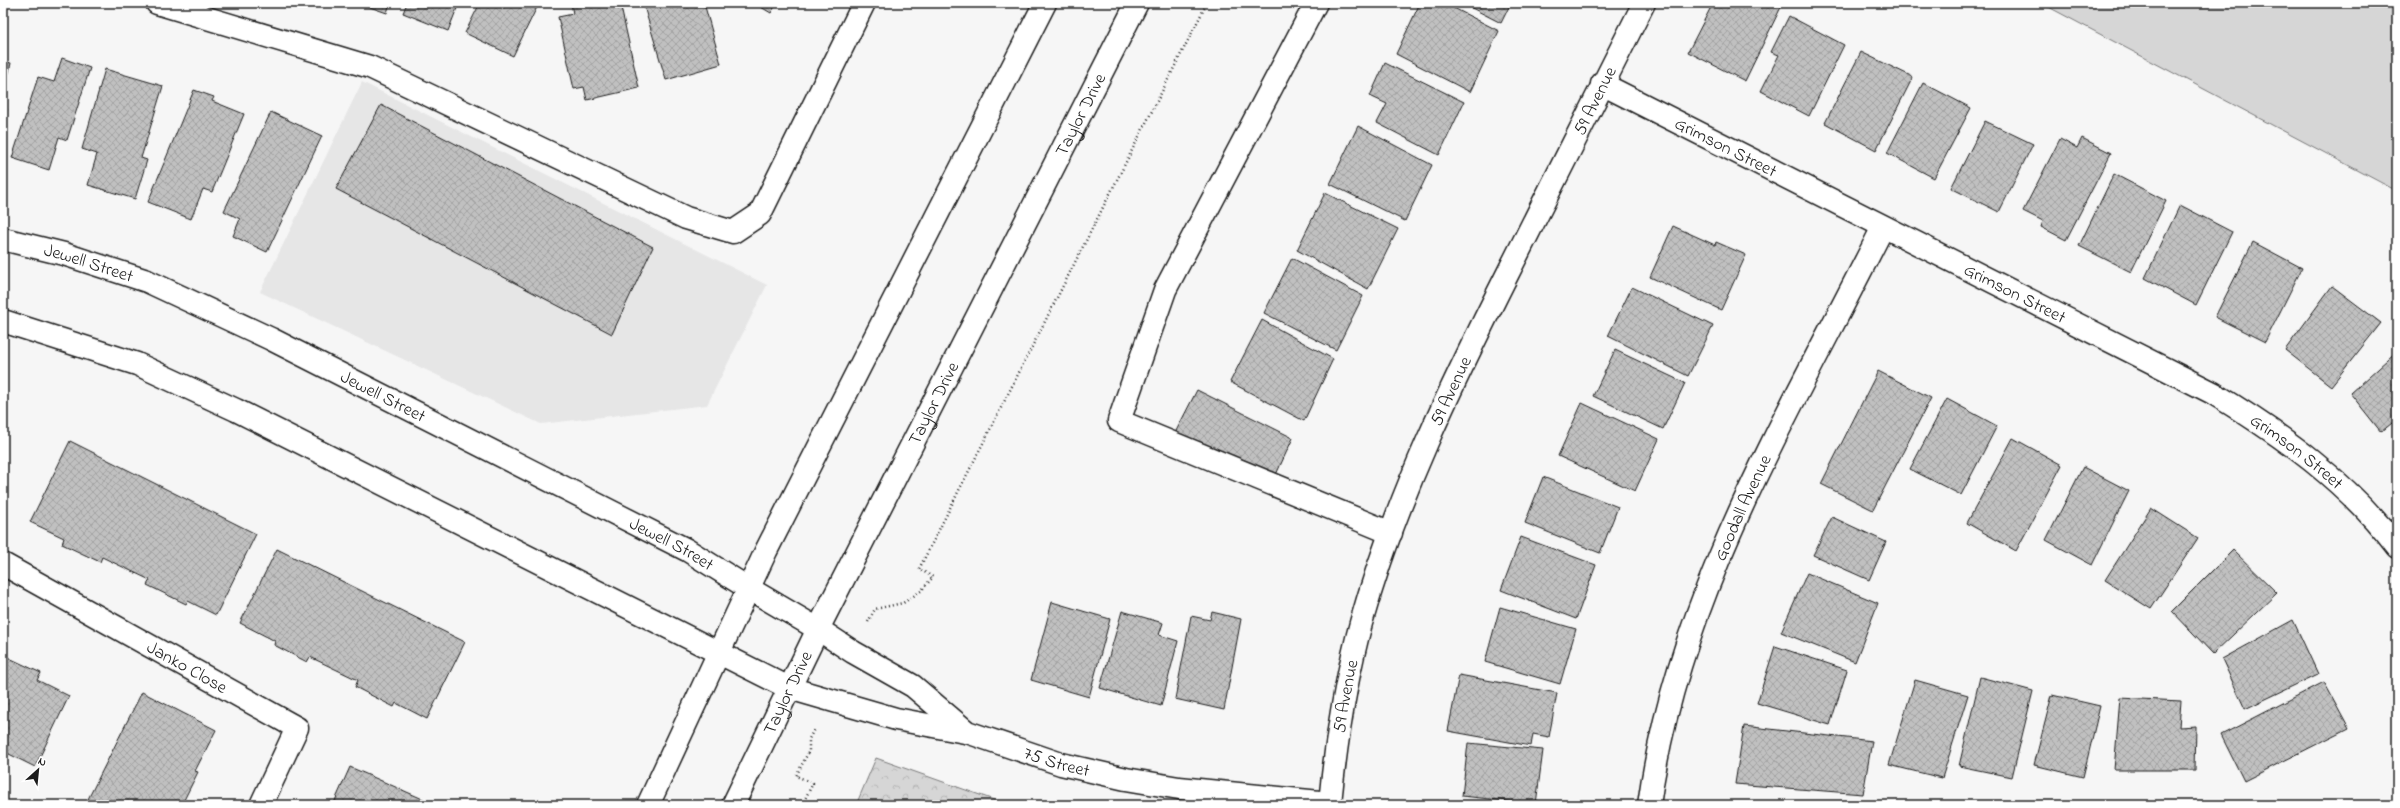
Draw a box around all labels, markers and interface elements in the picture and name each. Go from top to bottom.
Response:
street label: 59 Avenue [1568,62,1625,140]
street label: Taylor Drive [1050,68,1114,161]
street label: Grimson Street [1670,112,1781,185]
street label: Jewell Street [41,238,136,291]
street label: Grimson Street [1959,258,2070,331]
street label: 59 Avenue [1425,352,1480,431]
street label: Taylor Drive [903,357,967,450]
street label: Jewell Street [335,365,430,430]
street label: Grimson Street [2244,409,2348,497]
street label: Goodall Avenue [1709,450,1780,565]
street label: Jewell Street [624,512,718,579]
street label: Janko Close [141,636,232,702]
street label: Taylor Drive [758,646,821,740]
street label: 59 Avenue [1328,656,1367,735]
street label: 75 Street [1020,741,1092,785]
north arrow [18,750,58,790]
text: N [35,753,49,771]

